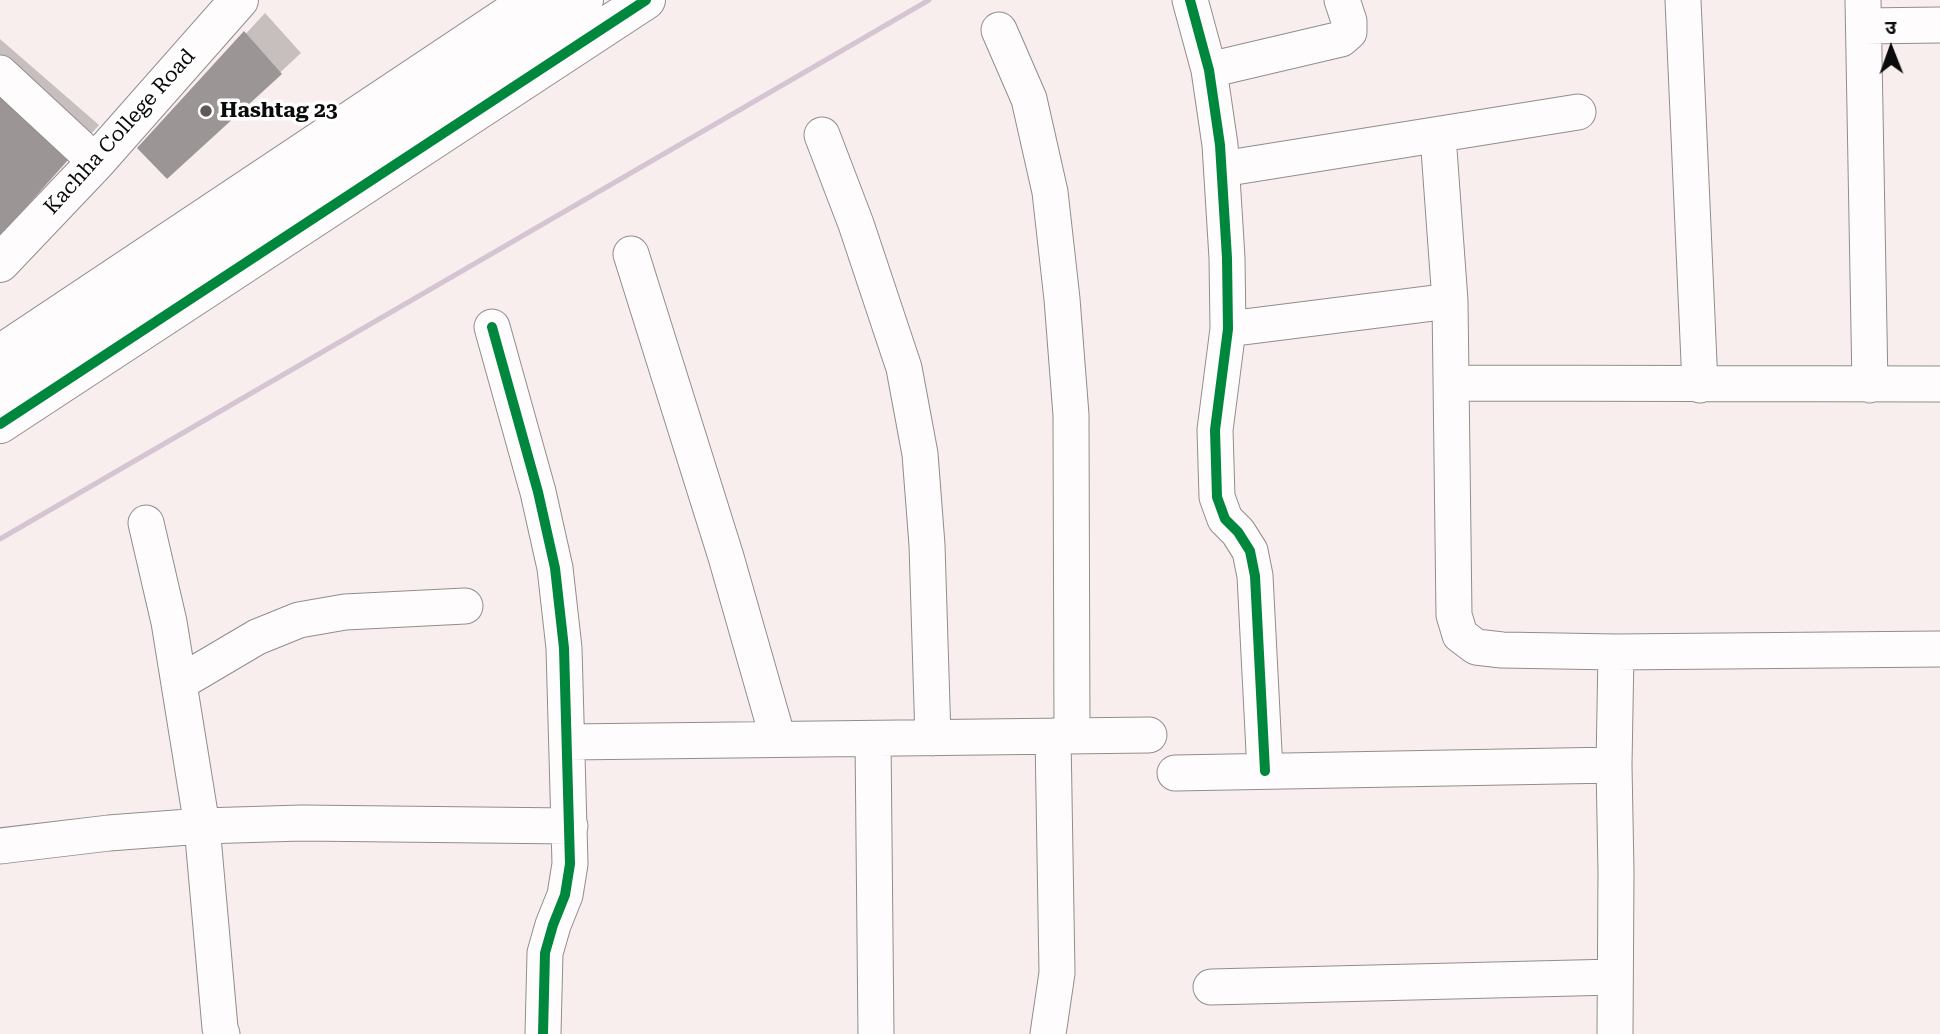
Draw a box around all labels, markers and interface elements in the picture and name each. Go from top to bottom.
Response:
north arrow [1856,14,1926,84]
text: उ [1885,16,1896,39]
street label: Kachha College Road [39,44,201,220]
place label: Hashtag 23 [220,98,338,124]
marker: Hashtag 23 [198,103,214,119]

